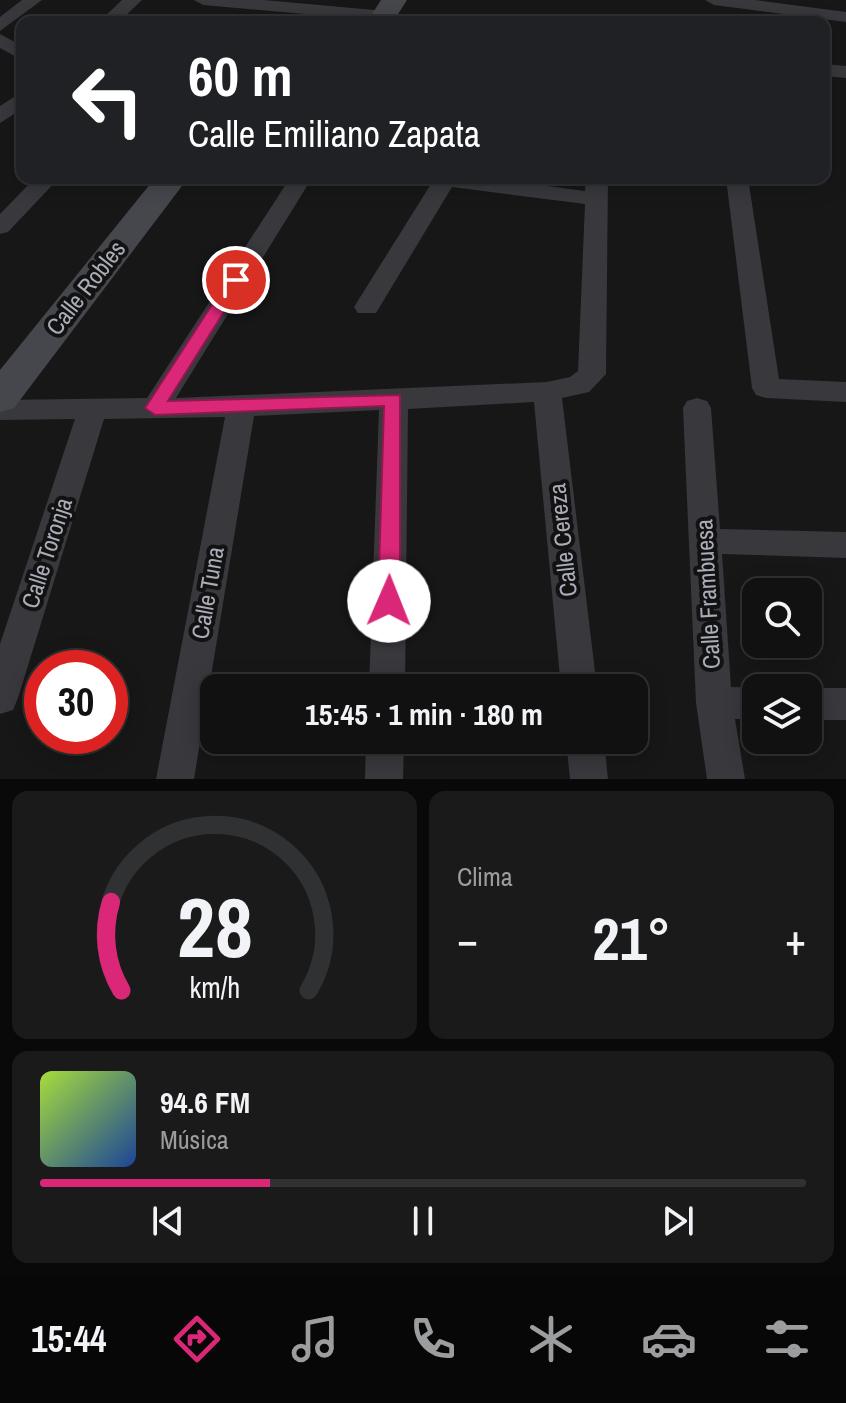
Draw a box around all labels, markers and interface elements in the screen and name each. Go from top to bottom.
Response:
text: 60 m [188,38,293,113]
icon: left [56,48,160,152]
text: Calle Emiliano Zapata [188,110,480,158]
street label: Calle Robles [38,234,132,341]
pin [202,246,270,314]
icon: arrive [214,258,258,302]
street label: Calle Cereza [540,482,584,598]
street label: Calle Toronja [13,493,79,612]
street label: Calle Frambuesa [687,518,727,670]
street label: Calle Tuna [183,544,231,641]
position arrow [347,559,431,643]
map controls [742,578,822,754]
button: search [742,578,822,658]
speed limit sign: 30 [24,650,128,754]
button: layers [742,674,822,754]
text: 15:45 · 1 min · 180 m [305,694,543,734]
text: Clima [457,859,513,894]
text: 28 [177,871,252,983]
text: 21° [592,898,671,979]
text: − [457,909,478,969]
text: + [785,909,806,969]
text: km/h [189,968,240,1007]
text: 94.6 FM [160,1082,250,1122]
text: Música [160,1122,229,1157]
icon: previous [146,1199,190,1243]
icon: pause [401,1199,445,1243]
icon: next [656,1199,700,1243]
icon: directions [169,1311,225,1367]
icon: music [287,1311,343,1367]
icon: phone [405,1311,461,1367]
icon: climate [523,1311,579,1367]
icon: car [641,1311,697,1367]
icon: filters [759,1311,815,1367]
text: 15:44 [31,1315,107,1363]

